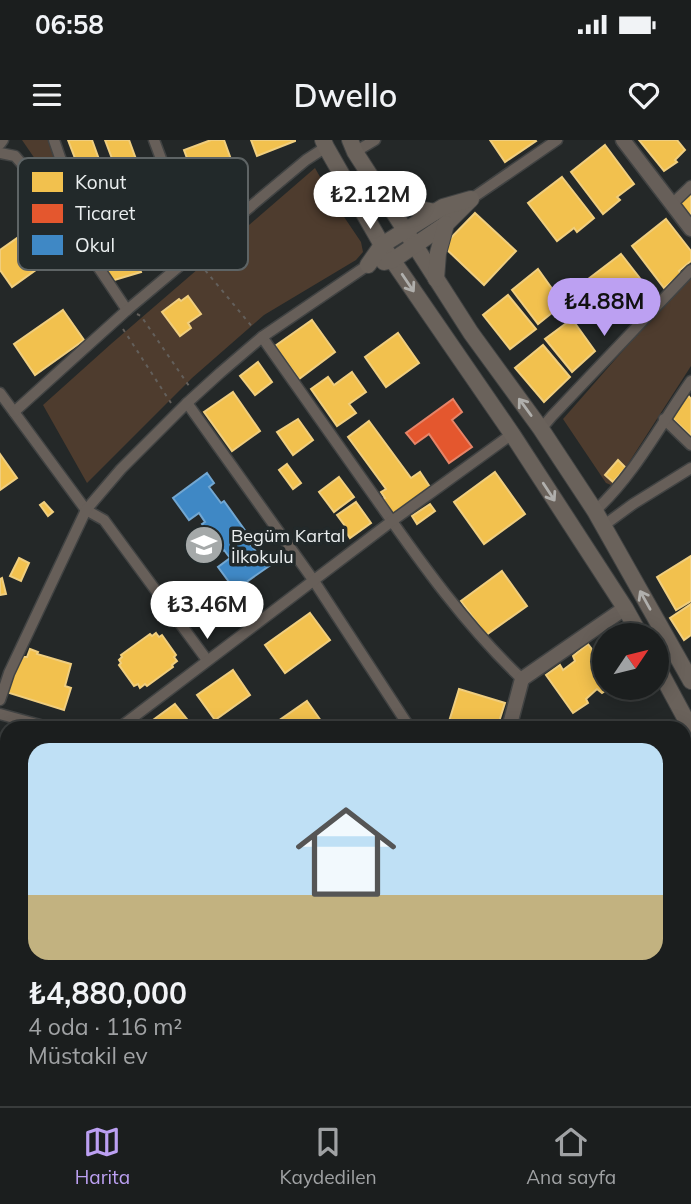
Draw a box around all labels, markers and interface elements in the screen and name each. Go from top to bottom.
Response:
text: 06:58 [35,8,104,41]
text: Dwello [294,75,397,115]
icon: menu [28,76,66,114]
icon: heart [625,76,663,114]
legend [18,158,248,270]
text: Konut [75,170,127,194]
pin: ₺2.12M [313,172,427,231]
text: ₺2.12M [330,179,410,208]
text: Ticaret [75,201,136,225]
text: Okul [75,233,115,257]
one-way arrow [401,273,415,292]
pin: ₺4.88M [547,278,661,338]
text: ₺4.88M [564,286,644,315]
one-way arrow [518,398,533,417]
one-way arrow [542,481,556,501]
school or university icon: Begüm Kartal İlkokulu [183,524,225,566]
place label: Begüm Kartal İlkokulu [231,524,345,568]
pin: ₺3.46M [150,582,264,641]
text: ₺3.46M [167,589,247,618]
one-way arrow [638,591,652,611]
north arrow [592,623,668,700]
map controls [592,623,669,700]
icon: home [283,789,409,915]
text: ₺4,880,000 [28,974,187,1012]
text: 4 oda · 116 m² [28,1012,182,1041]
text: Müstakil ev [28,1041,148,1070]
tab: Harita [75,1123,130,1189]
tab: Kaydedilen [280,1123,377,1189]
tab: Ana sayfa [526,1123,616,1189]

